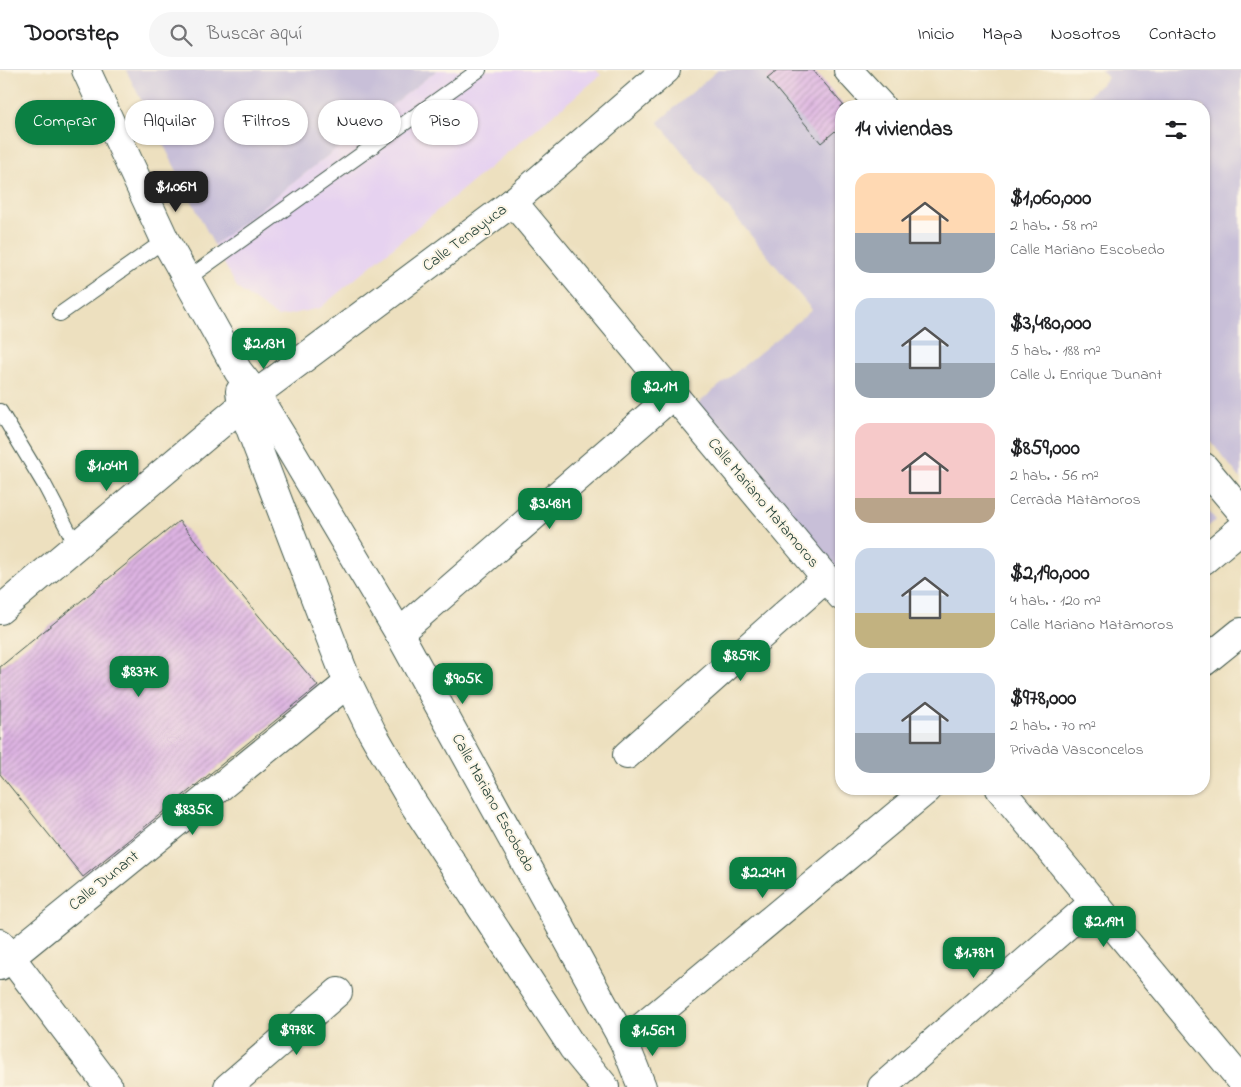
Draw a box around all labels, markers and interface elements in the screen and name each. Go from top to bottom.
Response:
search box [149,12,499,57]
text: Doorstep [25,17,119,52]
icon: search [167,21,195,49]
text: Buscar aquí [207,21,302,48]
text: Inicio [917,22,954,48]
text: Mapa [982,22,1023,48]
text: Nosotros [1051,22,1121,48]
text: Contacto [1149,22,1216,48]
chip: Comprar [15,100,115,145]
chip: Alquilar [125,100,214,145]
chip: Filtros [224,100,308,145]
chip: Nuevo [318,100,401,145]
chip: Piso [411,100,478,145]
text: 14 viviendas [855,115,953,145]
icon: filters [1162,116,1190,144]
pin: $1.06M [135,170,217,213]
text: $1.06M [155,175,197,199]
text: $1,060,000 [1010,184,1091,214]
icon: home [895,193,955,253]
street label: Calle Tenayuca [418,198,512,278]
text: 2 hab. · 58 m² [1010,214,1098,238]
text: Calle Mariano Escobedo [1010,238,1165,262]
text: $3,480,000 [1010,309,1091,339]
icon: home [895,318,955,378]
pin: $2.13M [223,328,305,370]
text: $2.13M [243,332,285,356]
text: 5 hab. · 188 m² [1010,339,1101,363]
text: Calle J. Enrique Dunant [1010,363,1162,387]
pin: $2.1M [625,370,695,413]
text: $2.1M [642,375,678,399]
street label: Calle Mariano Matamoros [701,433,825,573]
text: $859,000 [1010,434,1080,464]
icon: home [895,443,955,503]
pin: $1.04M [66,450,148,492]
text: $1.04M [86,454,128,478]
text: 2 hab. · 56 m² [1010,464,1099,488]
pin: $3.48M [509,488,591,530]
text: Cerrada Matamoros [1010,488,1141,512]
text: $3.48M [529,492,571,516]
text: $2,190,000 [1010,559,1090,589]
icon: home [895,568,955,628]
text: 4 hab. · 120 m² [1010,589,1101,613]
text: Calle Mariano Matamoros [1010,613,1174,637]
pin: $859K [706,640,776,682]
text: $859K [722,644,760,668]
pin: $837K [104,656,174,698]
text: $837K [121,660,157,684]
pin: $905K [428,662,498,705]
text: $905K [444,667,482,691]
text: $978,000 [1010,684,1076,714]
icon: home [895,693,955,753]
text: 2 hab. · 70 m² [1010,714,1096,738]
street label: Calle Mariano Escobedo [445,730,541,876]
text: Privada Vasconcelos [1010,738,1144,762]
pin: $835K [158,794,228,836]
text: $835K [173,798,213,822]
street label: Calle Dunant [64,845,145,917]
pin: $2.24M [722,856,804,899]
text: $2.24M [740,861,786,885]
pin: $2.19M [1063,906,1145,948]
text: $2.19M [1084,910,1124,934]
pin: $1.78M [933,936,1015,979]
text: $1.78M [954,941,994,965]
pin: $978K [262,1014,332,1056]
pin: $1.56M [612,1014,694,1057]
text: $978K [280,1018,314,1042]
text: $1.56M [631,1019,675,1043]

